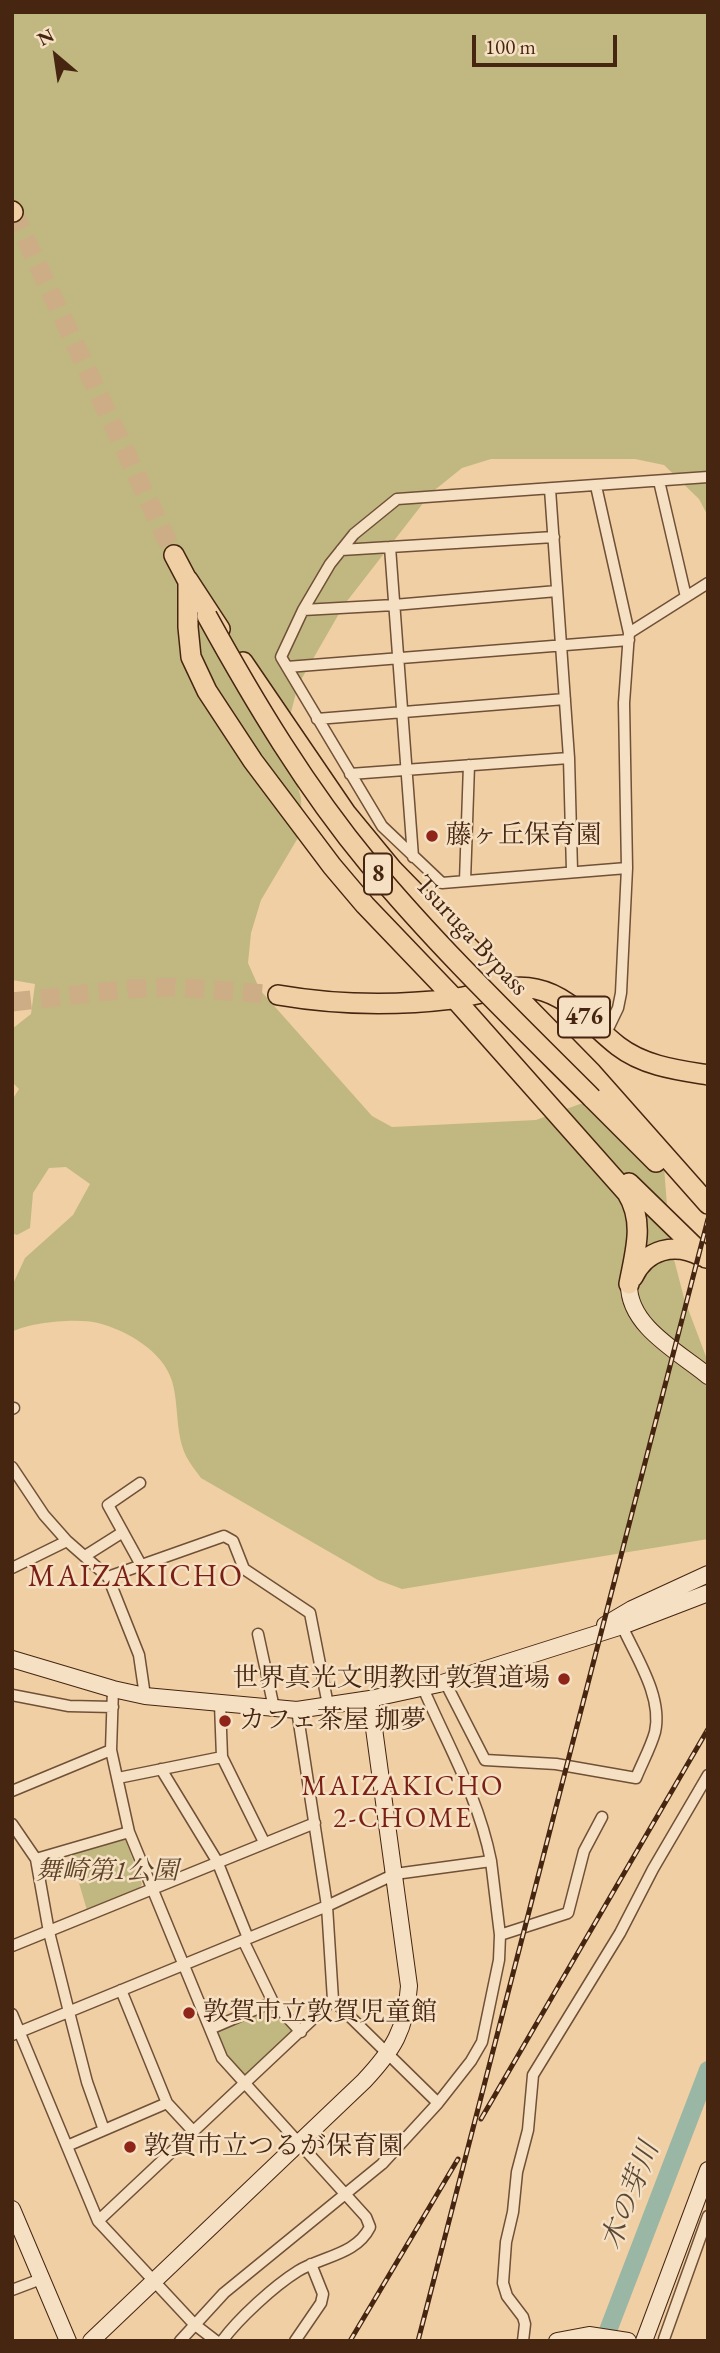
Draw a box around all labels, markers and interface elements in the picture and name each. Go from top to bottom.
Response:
north arrow [21,21,91,91]
scale bar [475,21,620,65]
text: N [33,23,58,52]
text: 100 m [485,33,536,60]
place label: 藤ヶ丘保育園 [446,820,602,852]
marker: 藤ヶ丘保育園 [424,828,440,844]
road number: 8 [364,854,392,894]
street label: Tsuruga Bypass [407,869,535,1003]
road number: 476 [558,996,610,1037]
district label: MAIZAKICHO [29,1560,243,1596]
place label: 世界真光文明教団 敦賀道場 [233,1663,550,1695]
marker: 世界真光文明教団 敦賀道場 [556,1671,572,1687]
place label: カフェ茶屋 珈夢 [239,1705,426,1737]
marker: カフェ茶屋 珈夢 [217,1713,233,1729]
district label: MAIZAKICHO 2-CHOME [303,1770,503,1836]
park label: 舞崎第1公園 [36,1856,178,1888]
place label: 敦賀市立敦賀児童館 [203,1997,437,2029]
marker: 敦賀市立敦賀児童館 [181,2005,197,2021]
place label: 敦賀市立つるが保育園 [144,2131,404,2163]
water label: 木の芽川 [595,2138,667,2254]
marker: 敦賀市立つるが保育園 [122,2139,138,2155]

